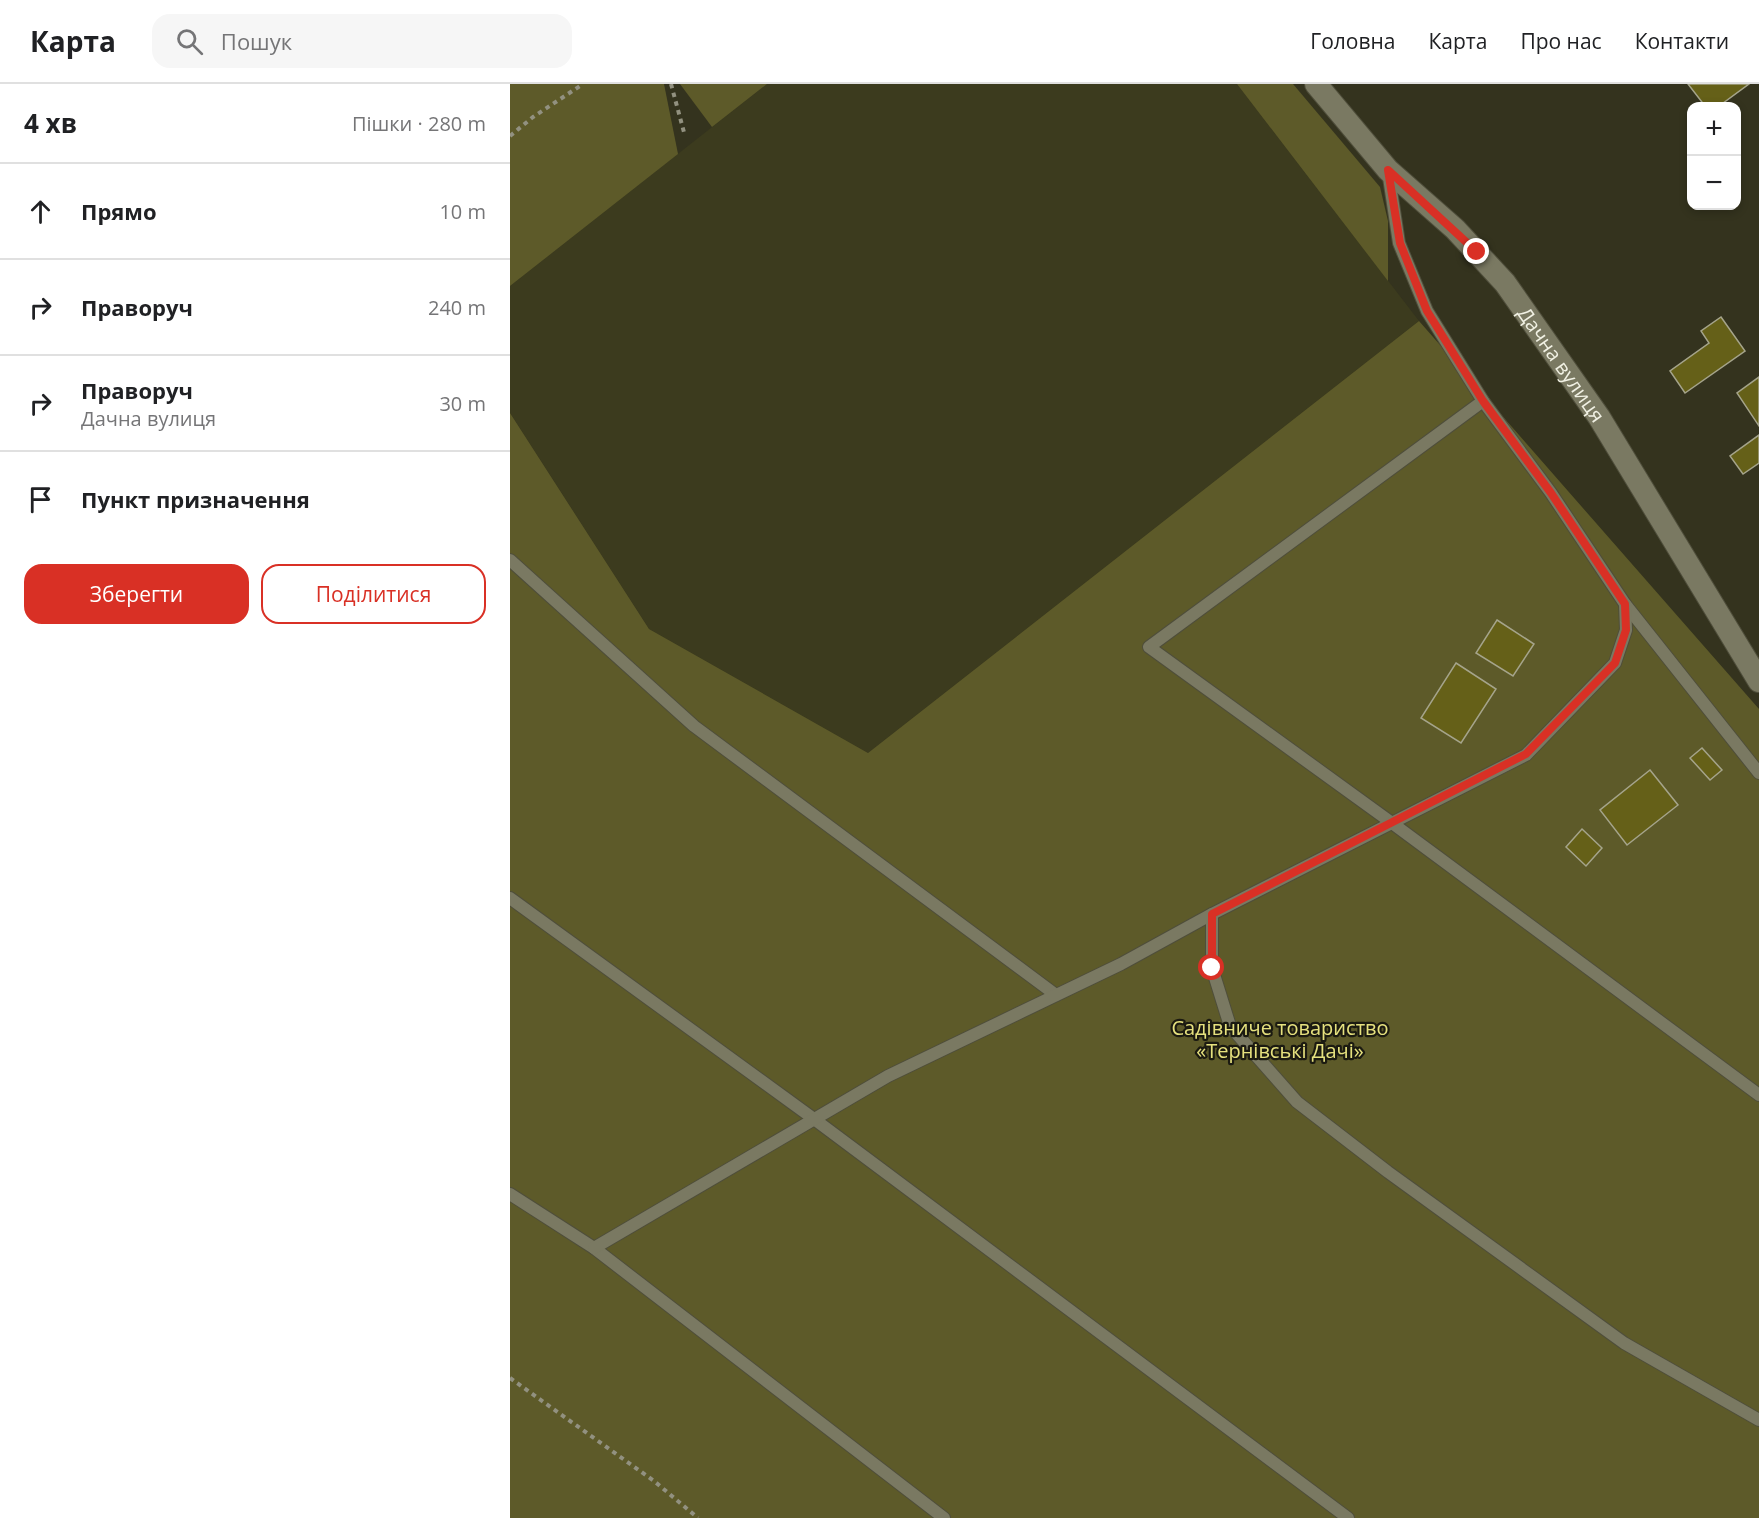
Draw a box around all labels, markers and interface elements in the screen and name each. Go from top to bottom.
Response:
search box [152,14,572,68]
text: Карта [30,22,116,60]
icon: search [173,25,206,58]
text: Пошук [221,26,292,56]
text: Головна [1310,27,1395,55]
text: Карта [1428,27,1487,55]
text: Про нас [1520,27,1602,55]
text: Контакти [1635,27,1729,55]
map controls [1687,102,1741,210]
button: + [1687,102,1741,156]
text: 4 хв [24,105,77,141]
text: Пішки · 280 m [352,110,486,137]
button: − [1687,156,1741,210]
icon: ahead [24,195,57,228]
text: Прямо [81,196,157,226]
text: 10 m [439,198,486,225]
route end [1463,238,1489,264]
icon: right [24,291,57,324]
text: Праворуч [81,292,193,322]
text: 240 m [428,294,486,321]
street label: Дачна вулиця [1512,301,1612,427]
text: Праворуч [81,375,193,405]
icon: right [24,387,57,420]
text: 30 m [439,390,486,417]
text: Дачна вулиця [81,405,216,432]
icon: arrive [24,483,57,516]
text: Пункт призначення [81,484,310,514]
button: Зберегти [24,564,249,624]
button: Поділитися [261,564,486,624]
route start [1198,954,1224,980]
park label: Садівниче товариство «Тернівські Дачі» [1171,1014,1389,1064]

